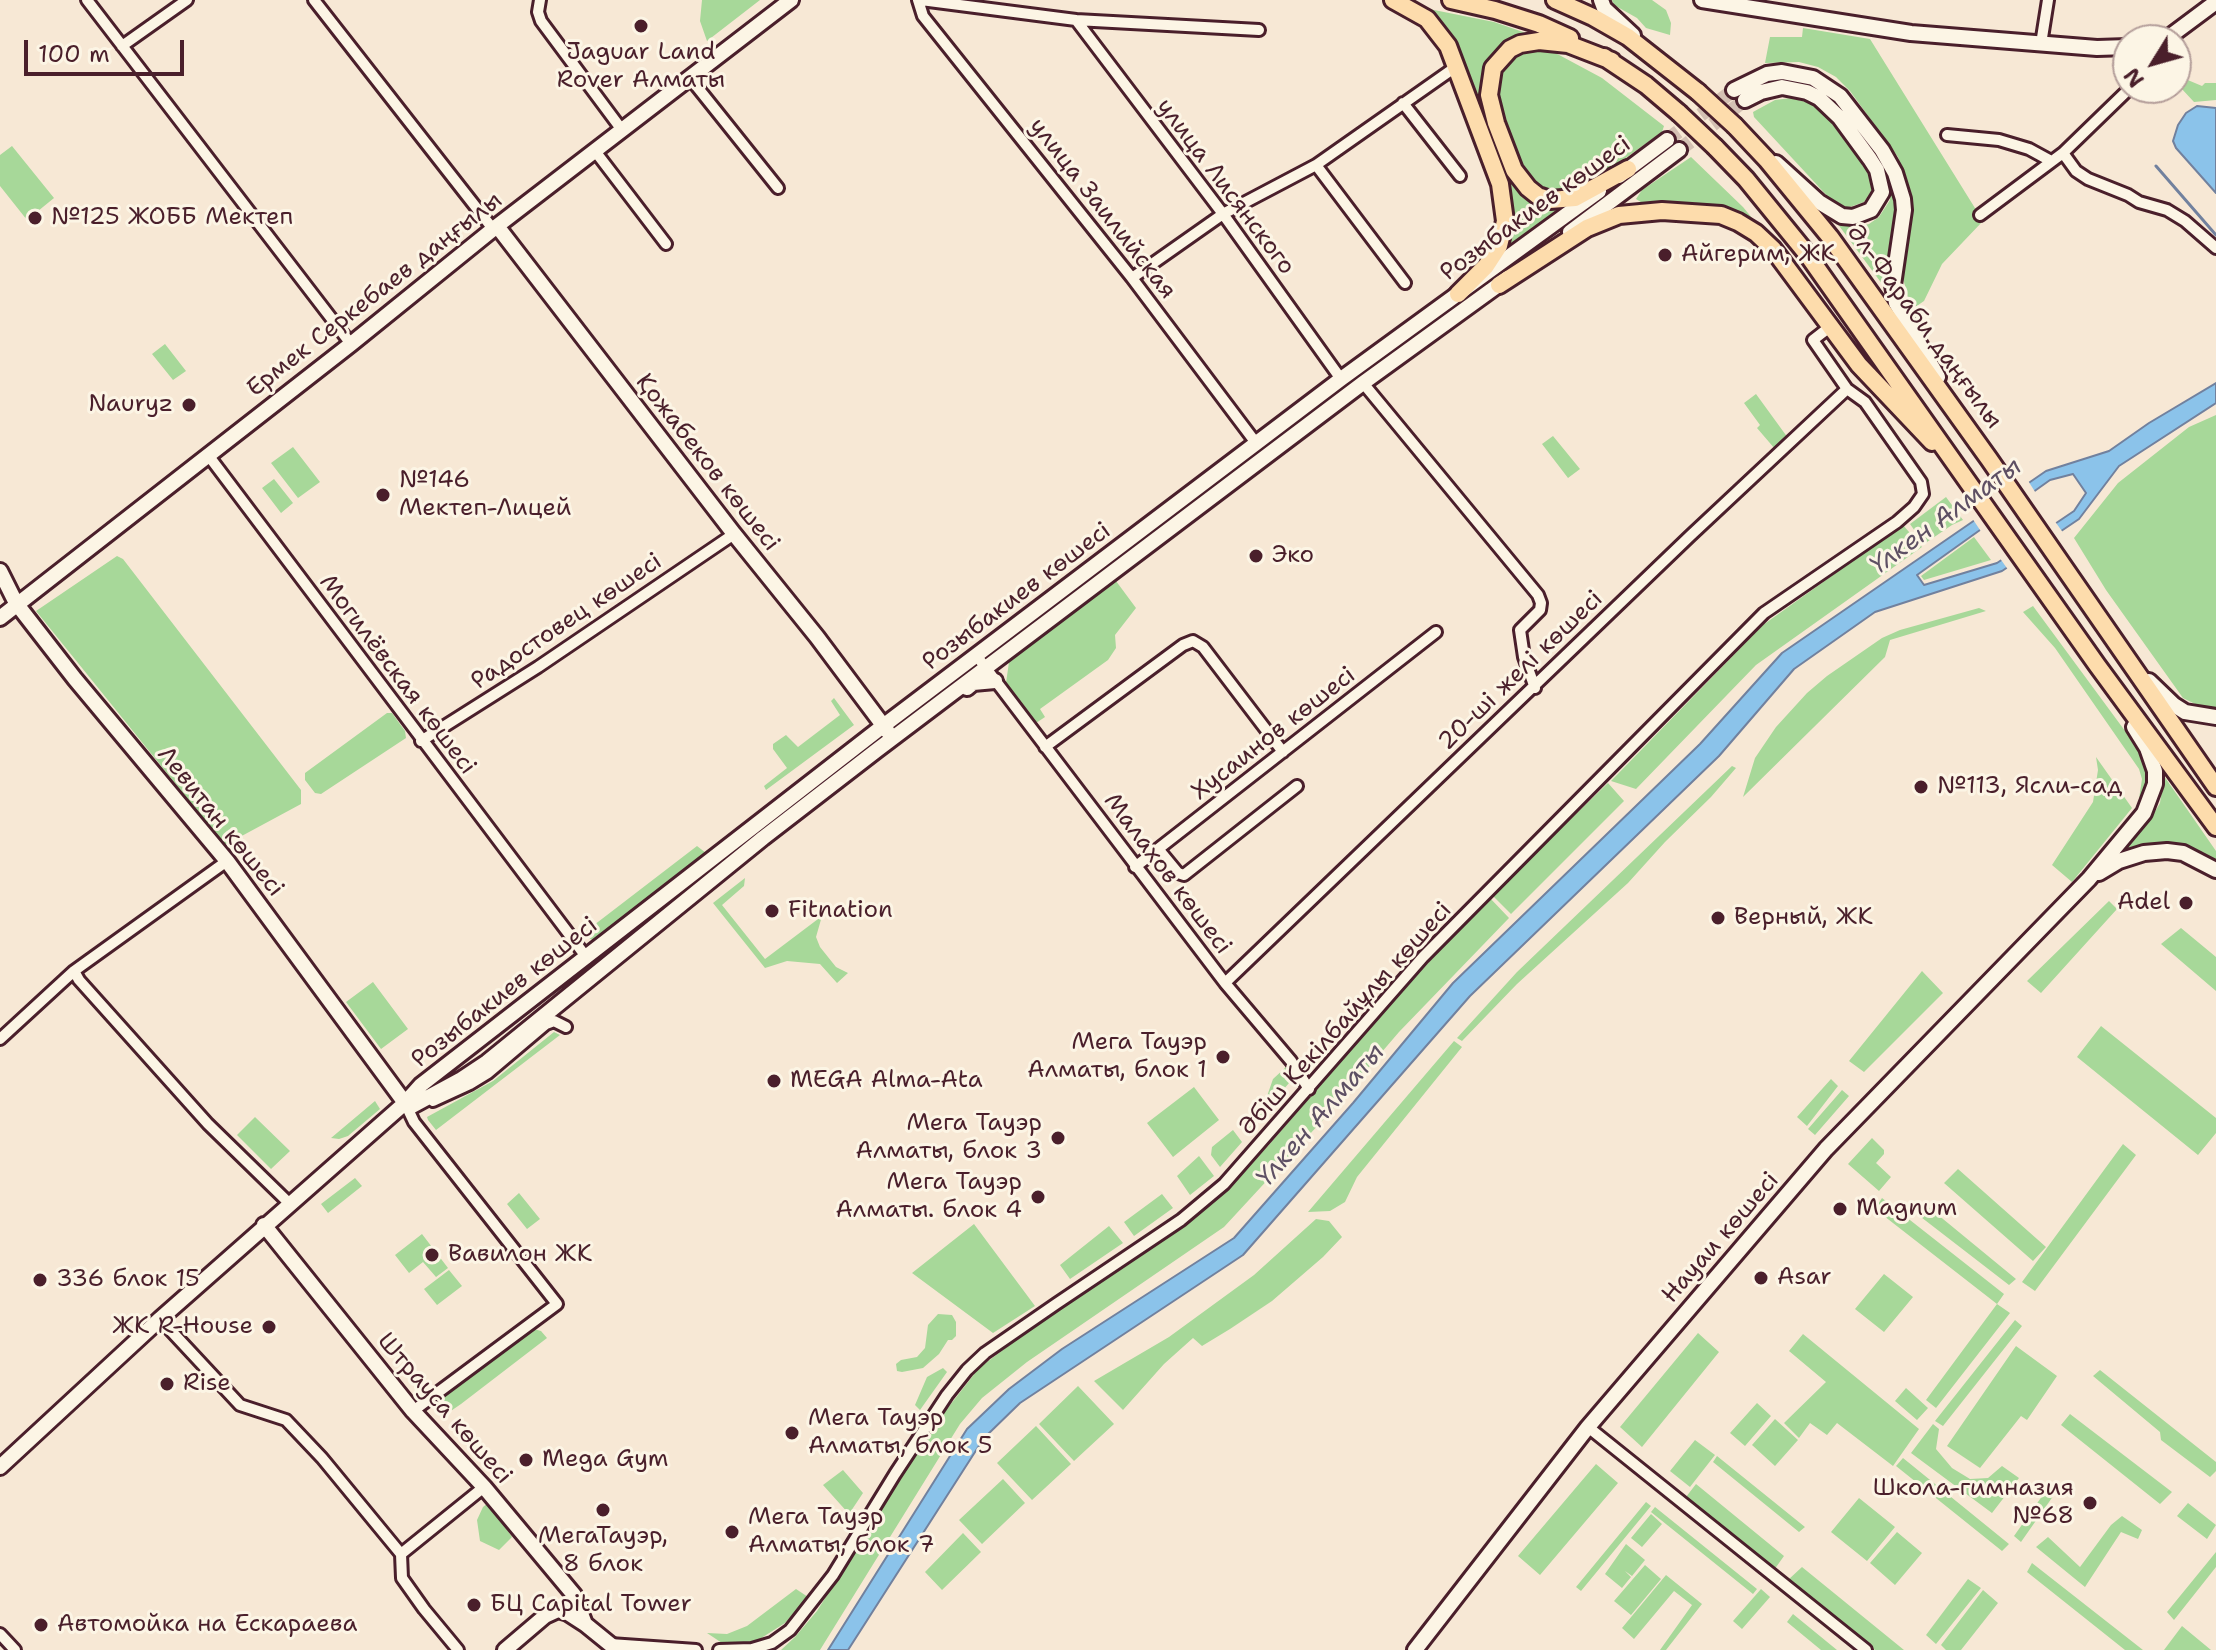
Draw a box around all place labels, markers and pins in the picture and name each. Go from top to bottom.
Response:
marker: Jaguar Land Rover Алматы [632,17,650,35]
place label: Jaguar Land Rover Алматы [557,39,725,95]
place label: №125 ЖОББ Мектеп [51,204,293,232]
marker: №125 ЖОББ Мектеп [26,209,44,227]
place label: Айгерим, ЖК [1681,241,1836,269]
marker: Айгерим, ЖК [1656,246,1674,264]
place label: Nauryz [88,391,173,419]
marker: Nauryz [180,396,198,414]
place label: №146 Мектеп-Лицей [399,467,571,523]
marker: №146 Мектеп-Лицей [374,486,392,504]
place label: Эко [1272,542,1314,570]
marker: Эко [1247,547,1265,565]
place label: №113, Ясли-сад [1937,773,2122,801]
marker: №113, Ясли-сад [1912,778,1930,796]
place label: Adel [2117,889,2170,917]
marker: Adel [2177,894,2195,912]
place label: Fitnation [788,897,893,925]
marker: Fitnation [763,902,781,920]
place label: Верный, ЖК [1734,904,1873,932]
marker: Верный, ЖК [1709,909,1727,927]
place label: Мега Тауэр Алматы, блок 1 [1027,1029,1207,1085]
marker: Мега Тауэр Алматы, блок 1 [1214,1048,1232,1066]
place label: MEGA Alma-Ata [790,1067,983,1095]
marker: MEGA Alma-Ata [765,1072,783,1090]
place label: Мега Тауэр Алматы, блок 3 [856,1110,1042,1166]
marker: Мега Тауэр Алматы, блок 3 [1049,1129,1067,1147]
place label: Мега Тауэр Алматы. блок 4 [835,1169,1022,1225]
marker: Мега Тауэр Алматы. блок 4 [1029,1188,1047,1206]
place label: Magnum [1856,1195,1957,1223]
marker: Magnum [1831,1200,1849,1218]
place label: Вавилон ЖК [448,1241,592,1269]
marker: Вавилон ЖК [423,1246,441,1264]
place label: Asar [1777,1264,1832,1292]
place label: 336 блок 15 [56,1266,200,1294]
marker: Asar [1752,1269,1770,1287]
marker: 336 блок 15 [31,1271,49,1289]
place label: ЖК R-House [112,1313,253,1341]
marker: ЖК R-House [260,1318,278,1336]
place label: Rise [183,1370,231,1398]
marker: Rise [158,1375,176,1393]
place label: Мега Тауэр Алматы, блок 5 [808,1405,992,1461]
marker: Мега Тауэр Алматы, блок 5 [783,1424,801,1442]
place label: Mega Gym [542,1446,669,1474]
marker: Mega Gym [517,1451,535,1469]
place label: Школа-гимназия №68 [1873,1475,2074,1531]
marker: Школа-гимназия №68 [2081,1494,2099,1512]
marker: МегаТауэр, 8 блок [594,1501,612,1519]
place label: Мега Тауэр Алматы, блок 7 [748,1504,934,1560]
place label: МегаТауэр, 8 блок [538,1523,668,1579]
marker: Мега Тауэр Алматы, блок 7 [723,1523,741,1541]
place label: БЦ Capital Tower [490,1591,692,1619]
marker: БЦ Capital Tower [465,1596,483,1614]
place label: Автомойка на Ескараева [57,1611,357,1639]
marker: Автомойка на Ескараева [32,1616,50,1634]

